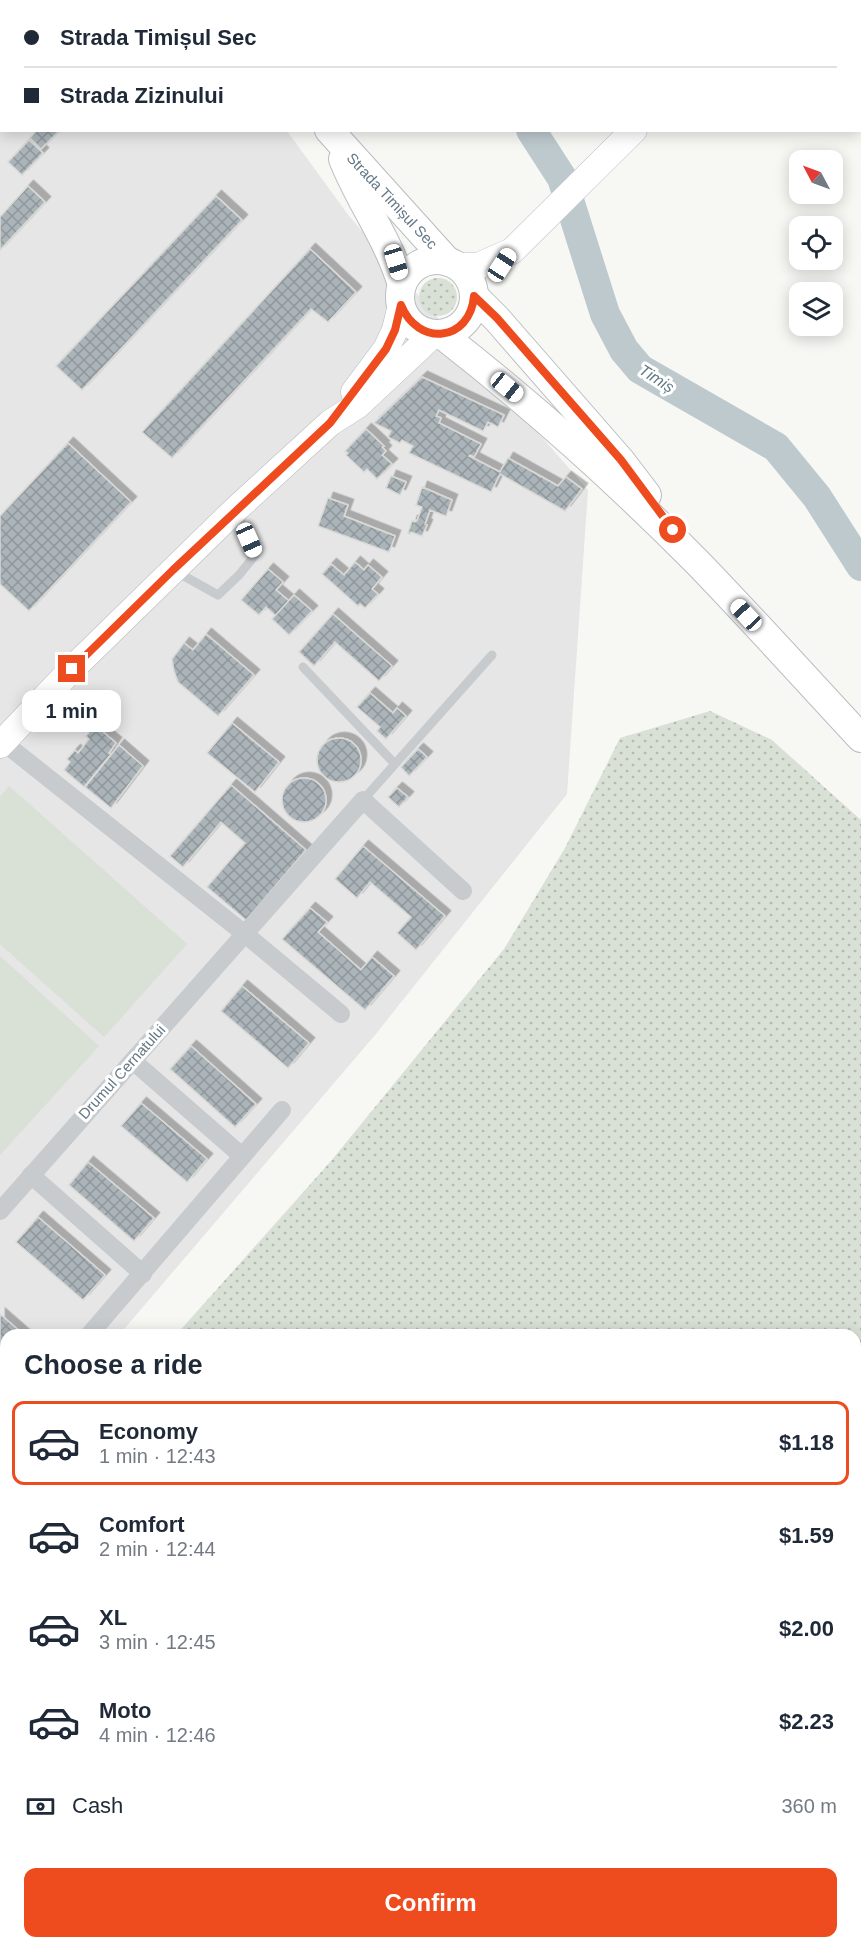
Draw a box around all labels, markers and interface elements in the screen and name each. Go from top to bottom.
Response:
text: Strada Timișul Sec [60,25,256,50]
text: Strada Zizinului [60,83,224,108]
street label: Strada Timișul Sec [344,149,442,253]
north arrow [789,150,843,204]
map controls [789,150,843,336]
button: locate [789,216,843,270]
car [382,242,410,282]
car [485,245,519,285]
button: layers [789,282,843,336]
water label: Timiș [636,361,677,396]
car [487,369,527,405]
route start [659,516,686,543]
car [233,520,265,560]
car [727,596,765,634]
route end [58,655,85,682]
callout: 1 min [22,690,122,732]
text: 1 min [45,700,98,722]
street label: Drumul Cernatului [75,1021,168,1122]
text: Choose a ride [24,1350,203,1380]
icon: car [27,1416,81,1470]
text: Economy [99,1419,198,1444]
text: $1.18 [779,1430,834,1455]
text: 1 min · 12:43 [99,1445,216,1467]
icon: car [27,1509,81,1563]
text: Comfort [99,1512,185,1537]
text: $1.59 [779,1523,834,1548]
text: 2 min · 12:44 [99,1538,216,1560]
icon: car [27,1602,81,1656]
text: XL [99,1605,127,1630]
text: $2.00 [779,1616,834,1641]
text: 3 min · 12:45 [99,1631,216,1653]
icon: car [27,1695,81,1749]
text: Moto [99,1698,152,1723]
text: $2.23 [779,1709,834,1734]
text: 4 min · 12:46 [99,1724,216,1746]
icon: cash [24,1790,57,1823]
text: Cash [72,1793,123,1818]
text: 360 m [781,1795,837,1817]
button: Confirm [24,1868,837,1937]

